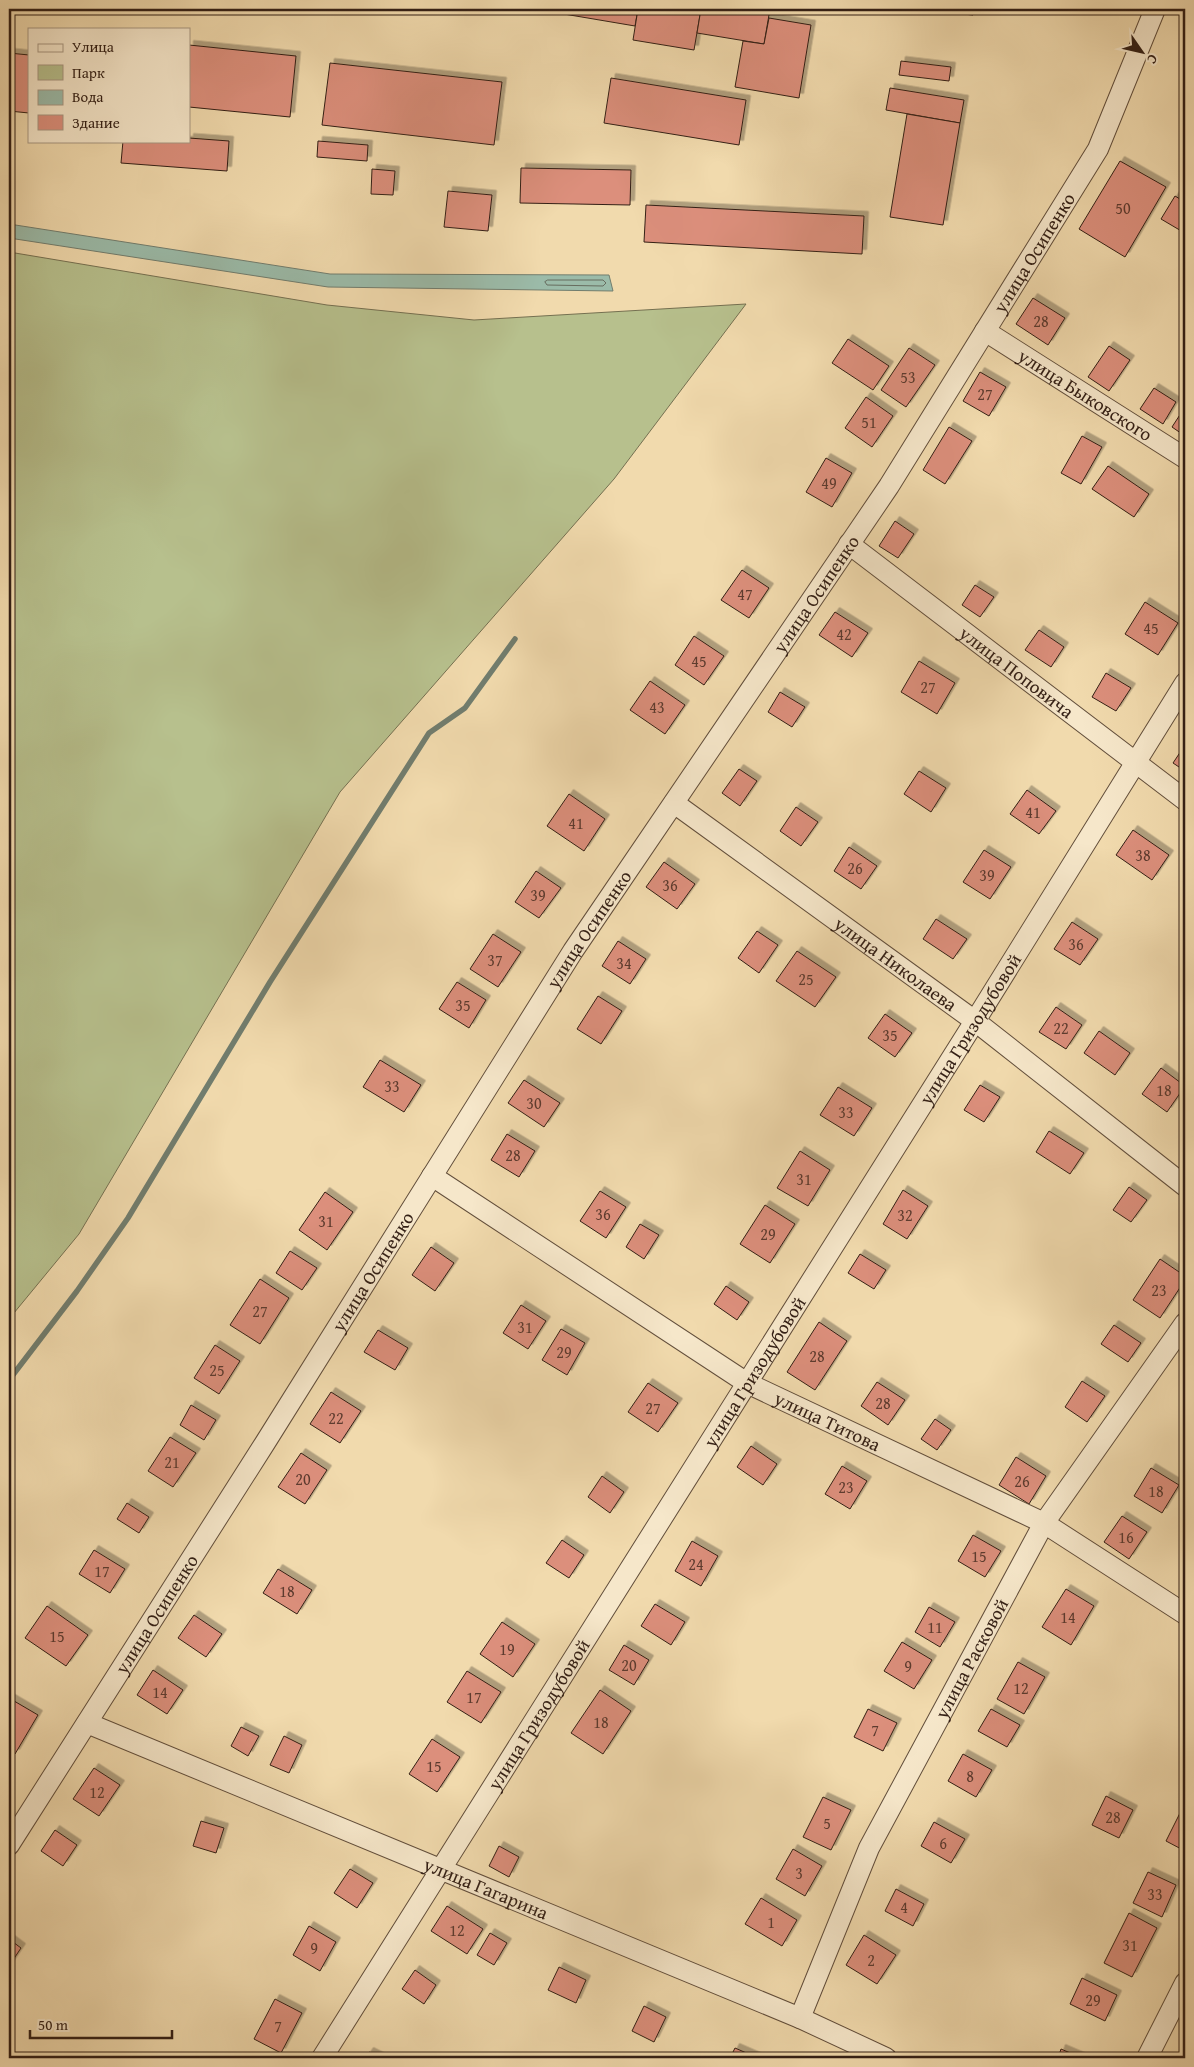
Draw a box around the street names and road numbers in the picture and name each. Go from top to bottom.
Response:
street label: улица Осипенко [985,187,1082,319]
street label: улица Быковского [1012,341,1158,448]
street label: улица Осипенко [765,529,866,659]
street label: улица Поповича [953,618,1080,725]
street label: улица Осипенко [539,864,638,995]
street label: улица Николаева [828,909,963,1018]
street label: улица Гризодубовой [911,948,1028,1111]
street label: улица Осипенко [324,1206,421,1338]
street label: улица Гризодубовой [695,1291,812,1454]
street label: улица Титова [769,1383,885,1458]
street label: улица Осипенко [107,1549,205,1680]
street label: улица Расковой [927,1593,1015,1724]
street label: улица Гризодубовой [480,1633,597,1796]
street label: улица Гагарина [419,1850,553,1926]

